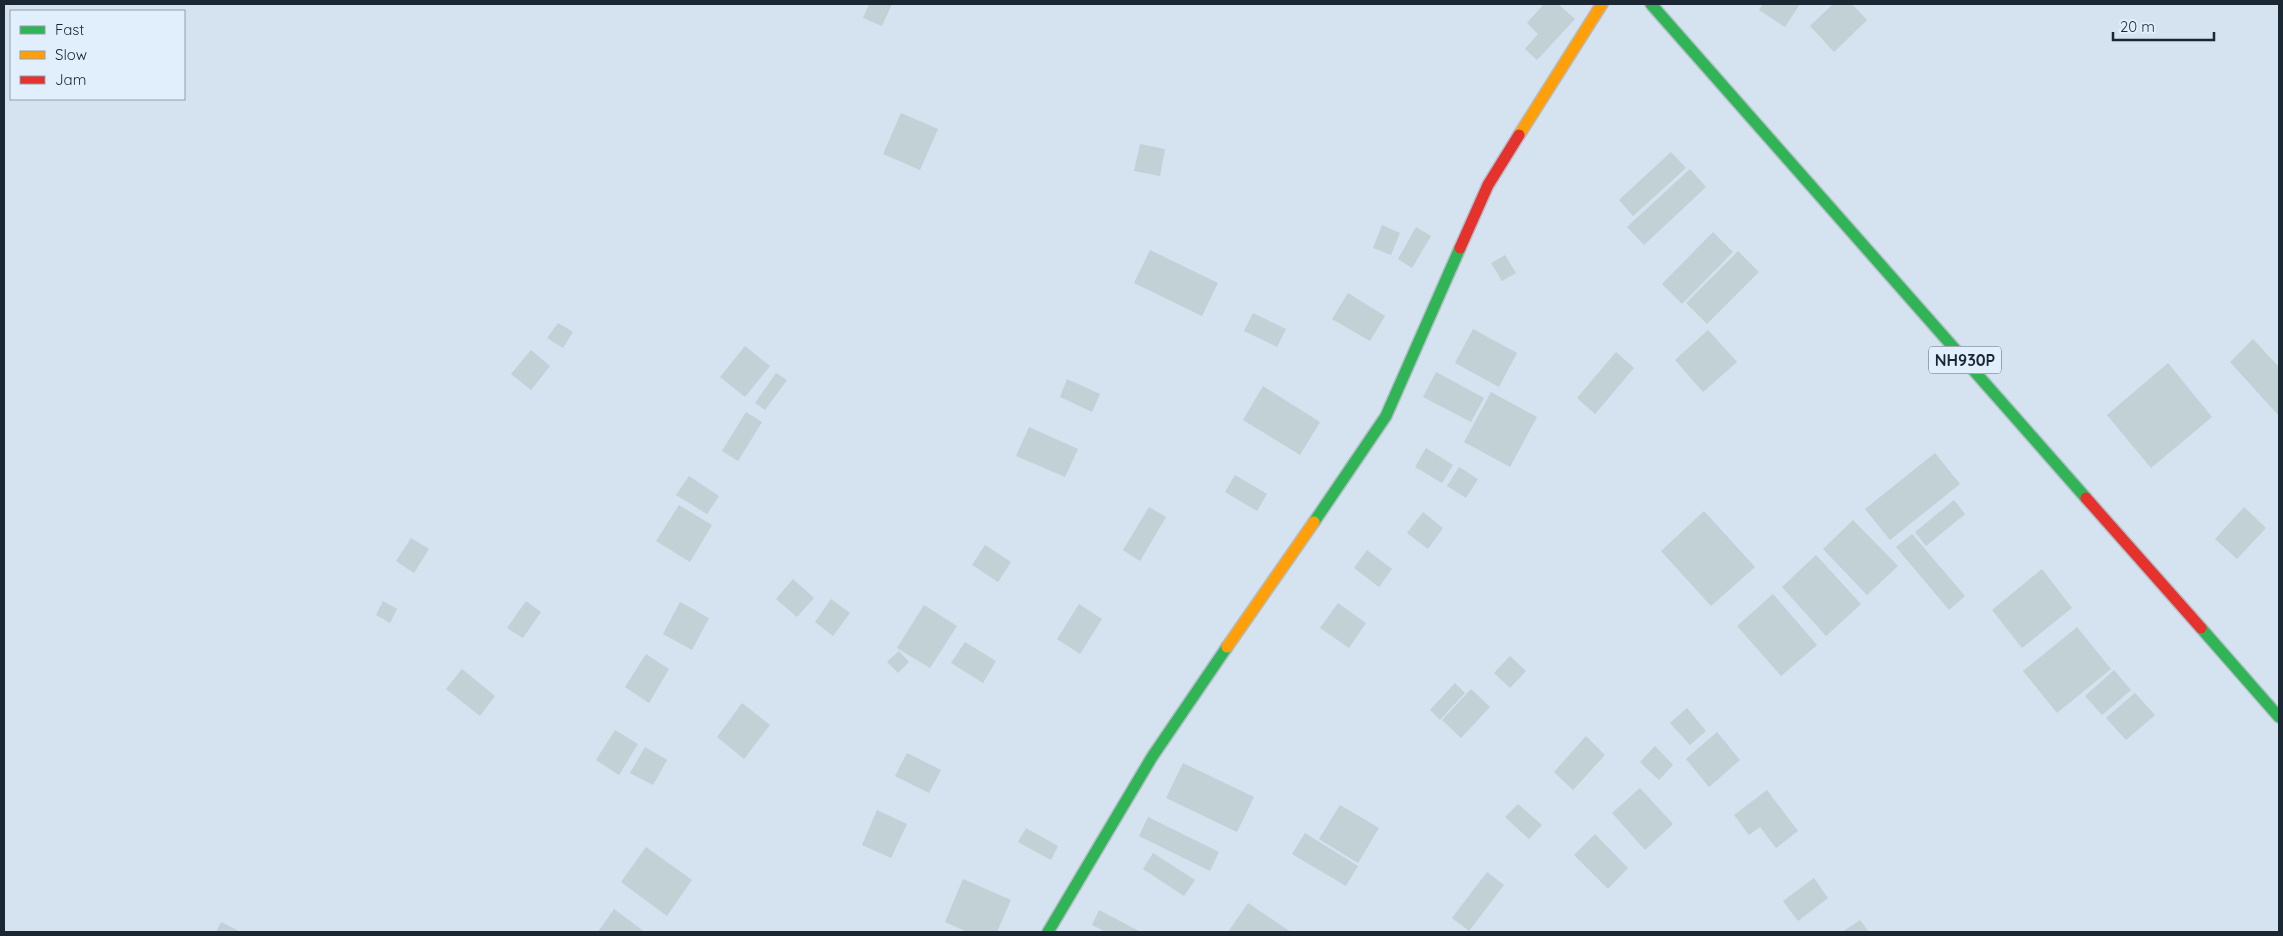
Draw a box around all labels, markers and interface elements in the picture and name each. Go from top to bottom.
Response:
legend [10,10,185,100]
scale bar [2113,10,2214,42]
text: 20 m [2120,17,2155,36]
text: Fast [55,20,84,39]
text: Slow [55,45,87,64]
text: Jam [55,70,86,89]
road number: NH930P [1929,346,2001,374]

